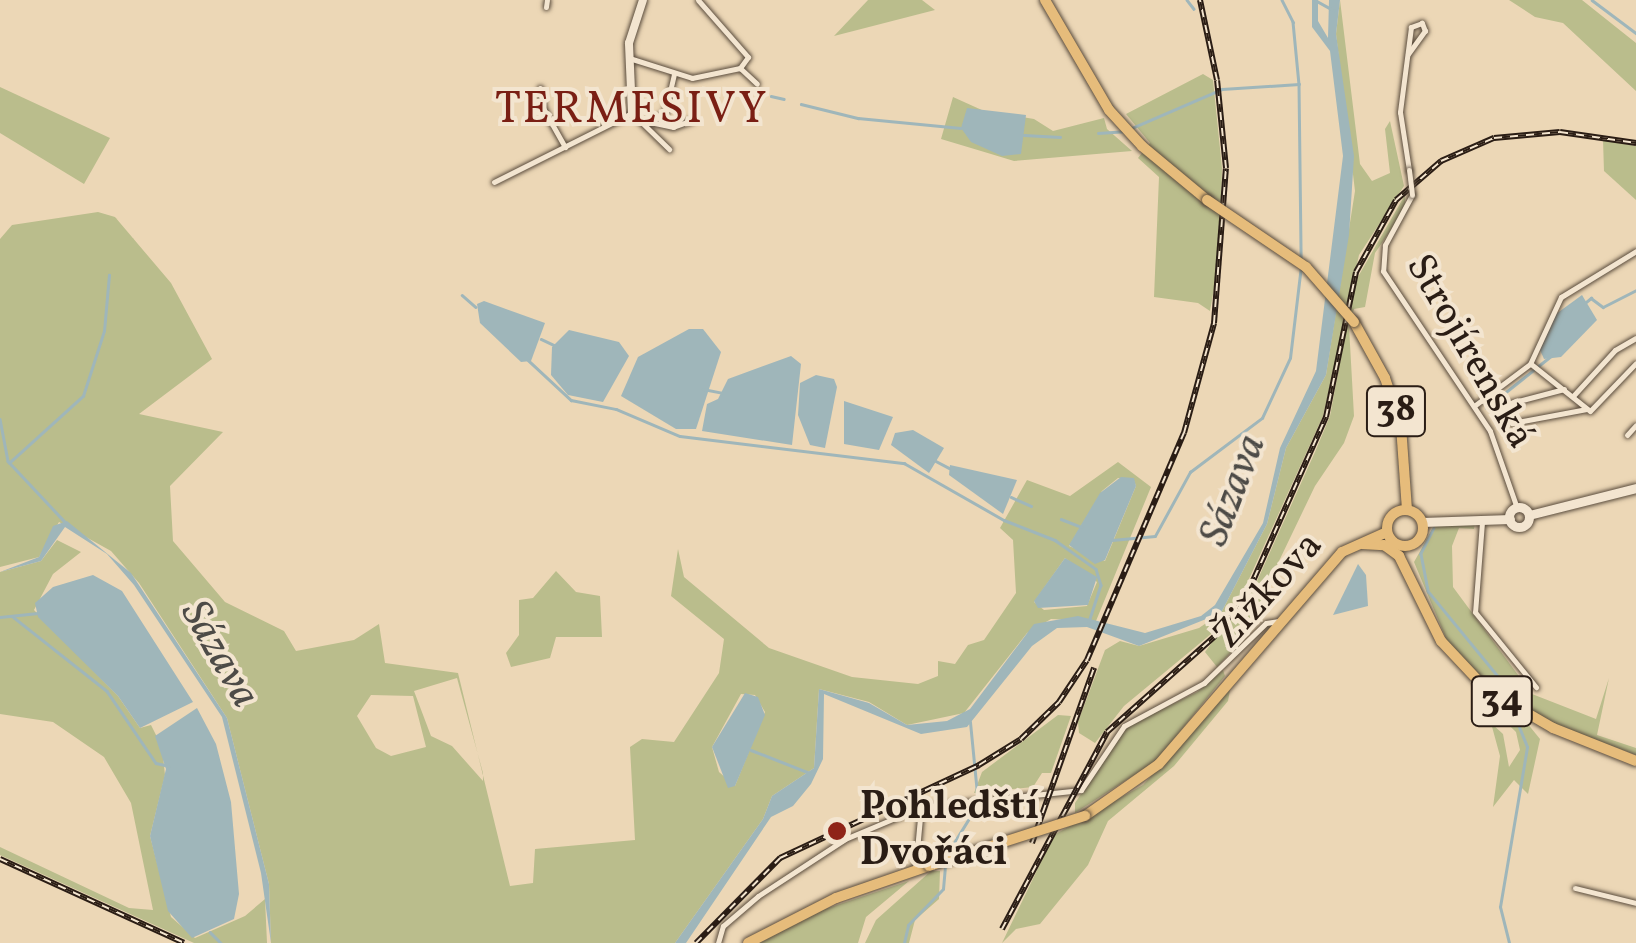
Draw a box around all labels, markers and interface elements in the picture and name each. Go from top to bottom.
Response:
district label: TERMESIVY [495,84,769,138]
street label: Strojírenská [1394,246,1544,458]
road number: 38 [1364,378,1428,444]
water label: Sázava [1191,428,1279,554]
street label: Žižkova [1204,523,1334,659]
water label: Sázava [167,593,269,717]
road number: 34 [1470,668,1534,734]
place label: Pohledští Dvořáci [860,784,1039,878]
marker: Pohledští Dvořáci [824,818,850,844]

